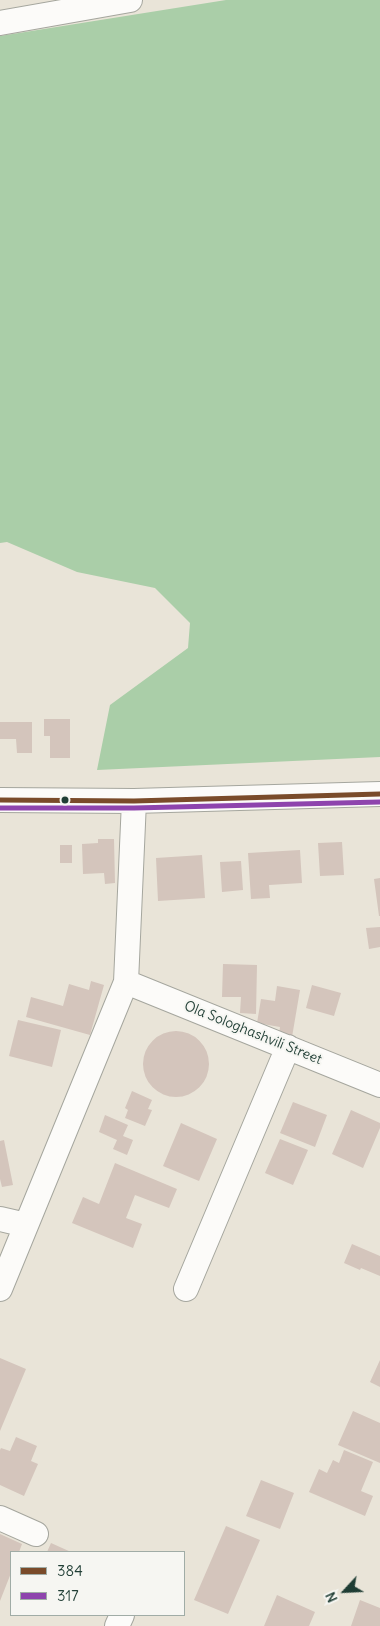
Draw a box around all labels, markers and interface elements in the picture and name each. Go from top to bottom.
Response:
unlabelled marker [60,795,70,805]
street label: Ola Sologhashvili Street [182,998,324,1068]
legend [10,1551,185,1616]
text: 384 [57,1561,83,1580]
north arrow [320,1566,370,1616]
text: 317 [57,1586,79,1605]
text: N [321,1589,342,1606]

